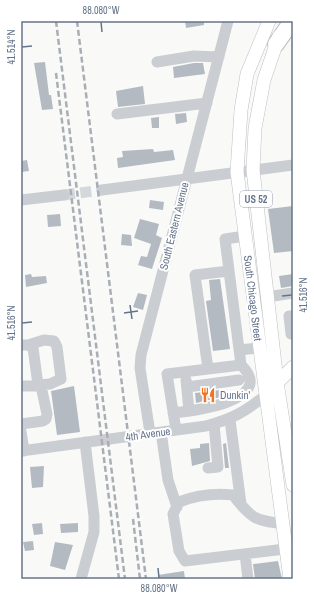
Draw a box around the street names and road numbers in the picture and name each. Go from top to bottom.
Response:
street label: South Eastern Avenue [156,181,192,271]
road number: US 52 [240,191,272,207]
street label: South Chicago Street [241,254,265,342]
street label: 4th Avenue [125,424,171,444]

